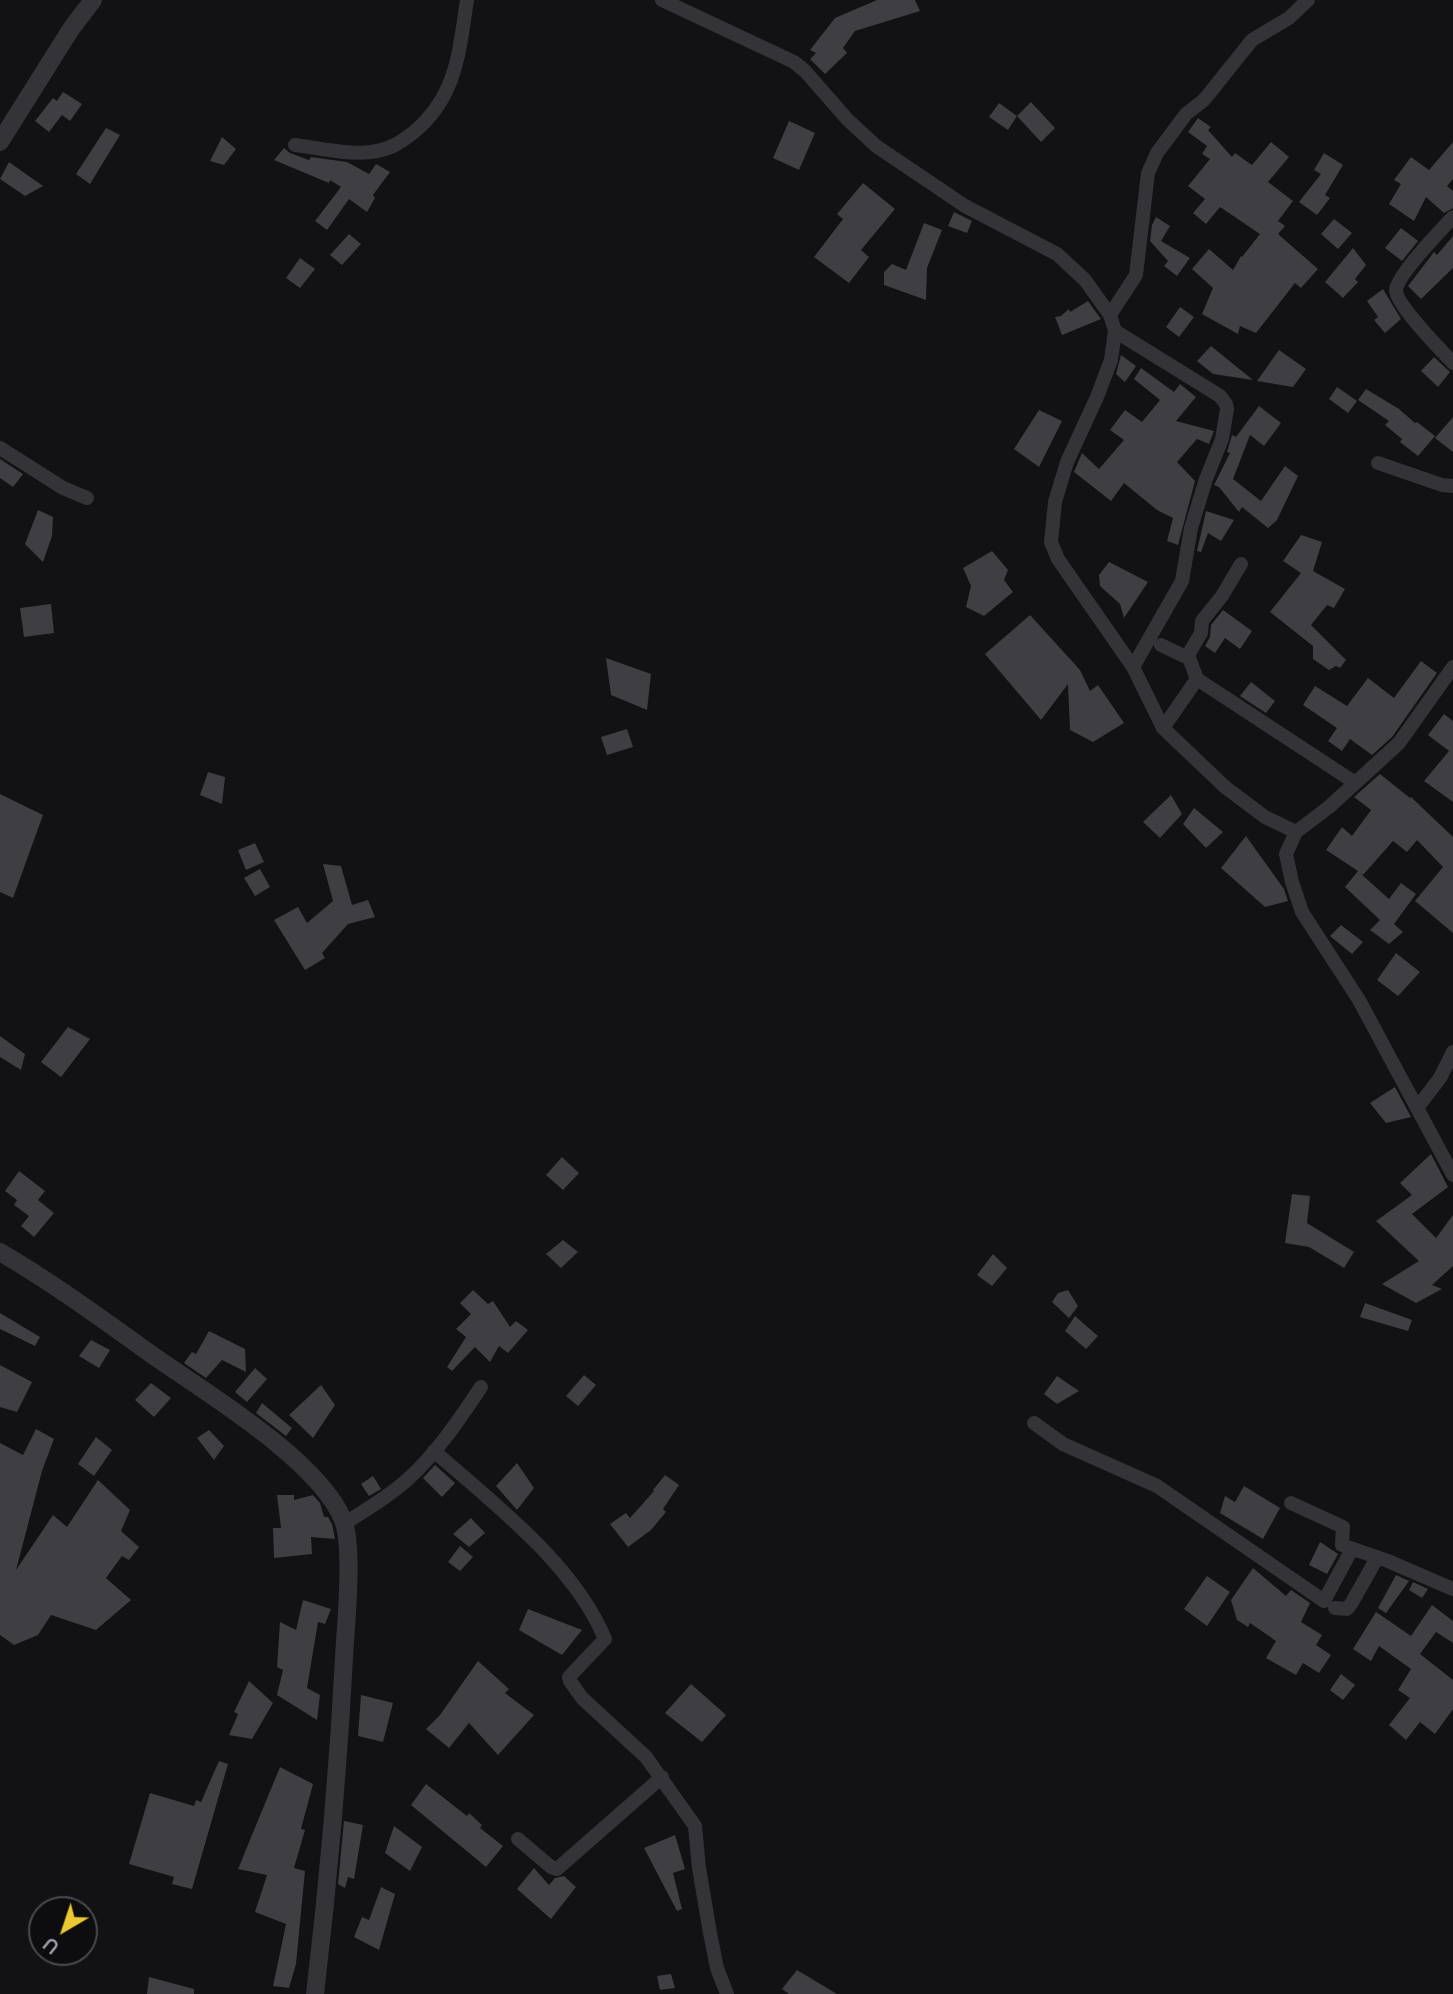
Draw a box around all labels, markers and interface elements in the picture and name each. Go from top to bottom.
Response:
north arrow [28,1896,98,1966]
text: U [38,1931,65,1960]

